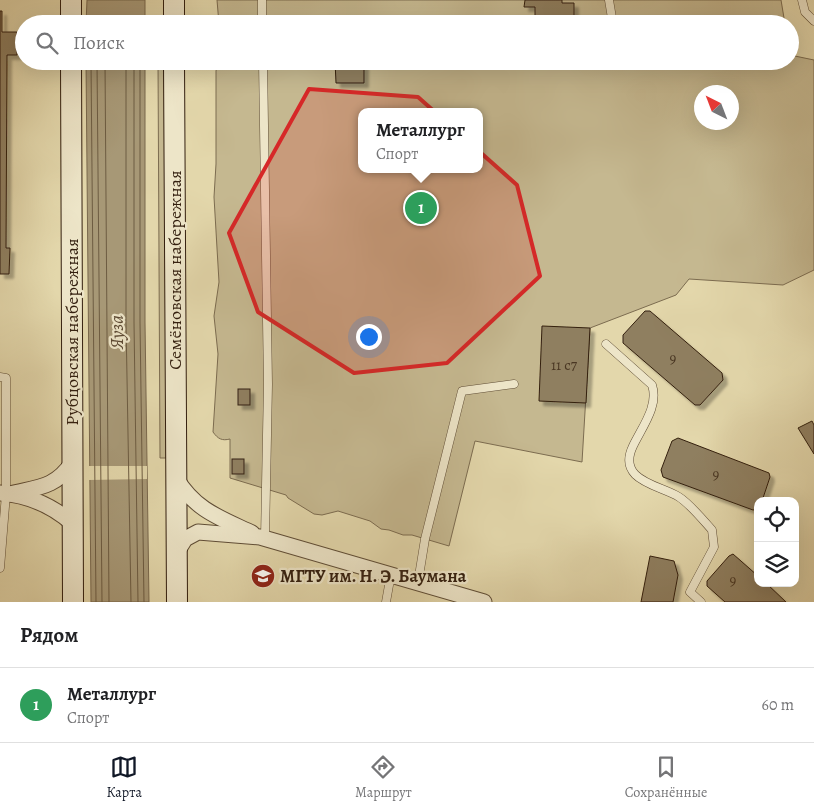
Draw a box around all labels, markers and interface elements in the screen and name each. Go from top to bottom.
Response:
search box [15,15,799,70]
icon: search [33,29,61,57]
text: Поиск [73,30,125,56]
north arrow [694,85,739,130]
popup [358,108,483,173]
text: Металлург [376,117,465,143]
text: Спорт [376,143,418,165]
street label: Семёновская набережная [163,170,187,370]
pin: 1 [405,189,437,227]
street label: Рубцовская набережная [60,238,84,426]
water label: Яуза [104,315,130,350]
your location [356,324,382,350]
house number: 9 [670,348,677,368]
house number: 11 с7 [551,355,578,375]
house number: 9 [713,464,720,484]
map controls [754,497,799,587]
button: locate [754,497,799,542]
button: layers [754,542,799,587]
school or university icon: МГТУ им. Н. Э. Баумана [250,563,276,589]
place label: МГТУ им. Н. Э. Баумана [280,564,467,588]
house number: 9 [730,570,737,590]
text: Рядом [20,621,78,649]
text: Металлург [67,681,156,707]
text: 1 [33,694,39,716]
text: 60 m [762,694,794,716]
text: Спорт [67,707,109,729]
tab: Карта [107,753,142,802]
tab: Маршрут [355,753,412,802]
tab: Сохранённые [625,753,707,802]

